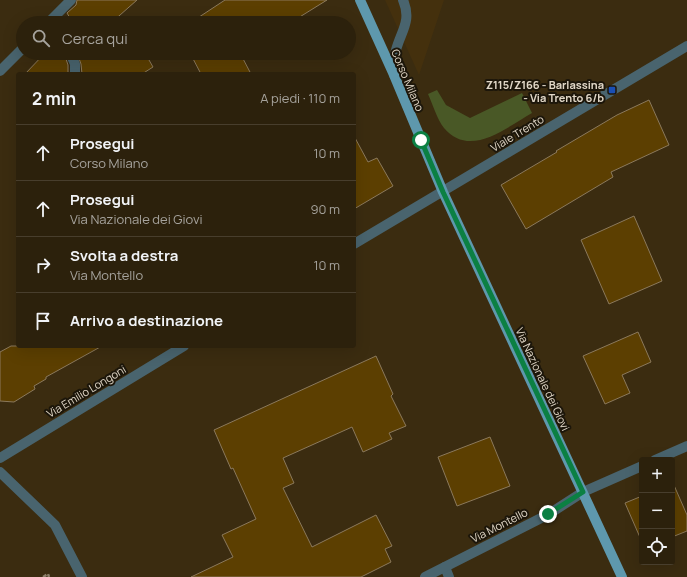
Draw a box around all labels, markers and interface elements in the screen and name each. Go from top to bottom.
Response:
search box [16,16,356,60]
icon: search [30,27,52,49]
text: Cerca qui [62,28,128,49]
street label: Corso Milano [388,47,428,114]
place label: Z115/Z166 - Barlassina - Via Trento 6/b [486,77,604,105]
marker: Z115/Z166 - Barlassina - Via Trento 6/b [607,85,617,95]
text: 2 min [32,87,76,110]
text: A piedi · 110 m [260,89,340,107]
street label: Viale Trento [488,111,547,155]
route start [412,131,430,149]
text: Prosegui [70,133,134,154]
icon: ahead [32,142,54,164]
text: 10 m [313,144,340,162]
text: Corso Milano [70,154,148,172]
text: Prosegui [70,189,134,210]
icon: ahead [32,198,54,220]
text: 90 m [310,200,340,218]
text: Via Nazionale dei Giovi [70,210,203,228]
text: Svolta a destra [70,245,178,266]
icon: right [32,254,54,276]
text: 10 m [313,256,340,274]
text: Via Montello [70,266,143,284]
icon: arrive [32,310,54,332]
text: Arrivo a destinazione [70,310,223,331]
street label: Via Nazionale dei Giovi [512,325,574,433]
street label: Via Emilio Longoni [44,361,128,421]
map controls [639,457,675,565]
button: + [639,457,675,493]
button: − [639,493,675,529]
street label: Via Montello [468,504,530,546]
route end [539,505,557,523]
button: locate [639,529,675,565]

